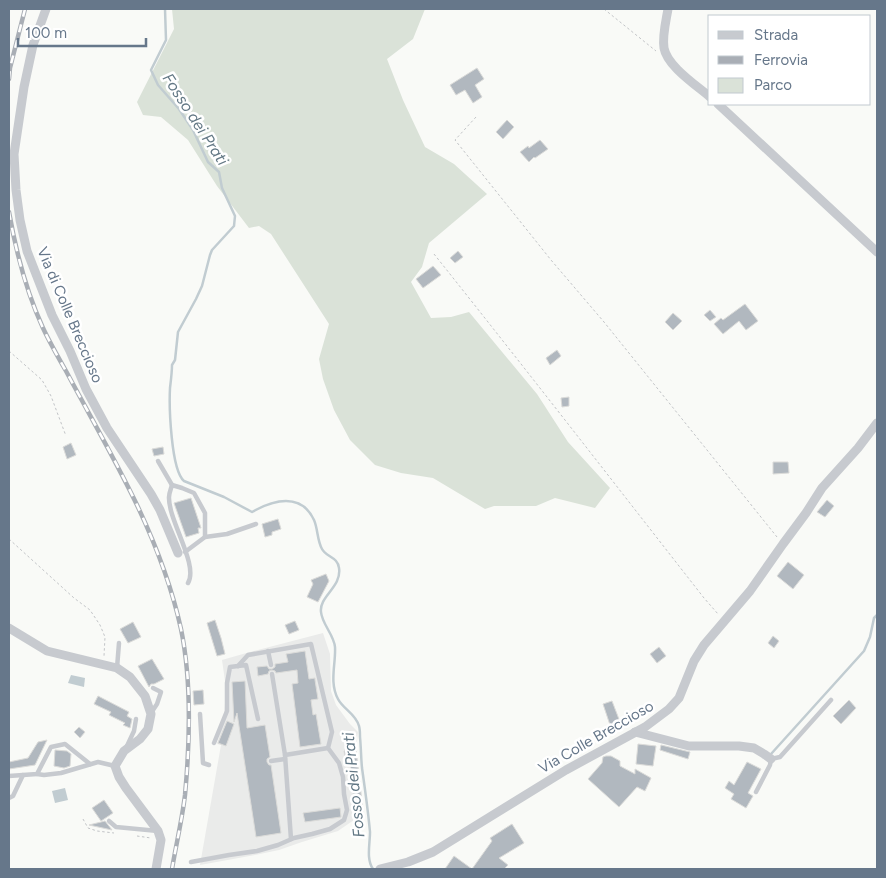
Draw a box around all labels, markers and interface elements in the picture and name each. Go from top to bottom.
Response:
scale bar [18,15,145,47]
legend [708,15,871,105]
text: 100 m [25,24,67,42]
text: Strada [754,26,798,44]
text: Ferrovia [754,51,808,69]
water label: Fosso dei Prati [159,70,233,169]
text: Parco [754,76,792,94]
street label: Via di Colle Breccioso [33,244,107,386]
street label: Via Colle Breccioso [535,697,657,777]
water label: Fosso dei Prati [338,731,368,839]

